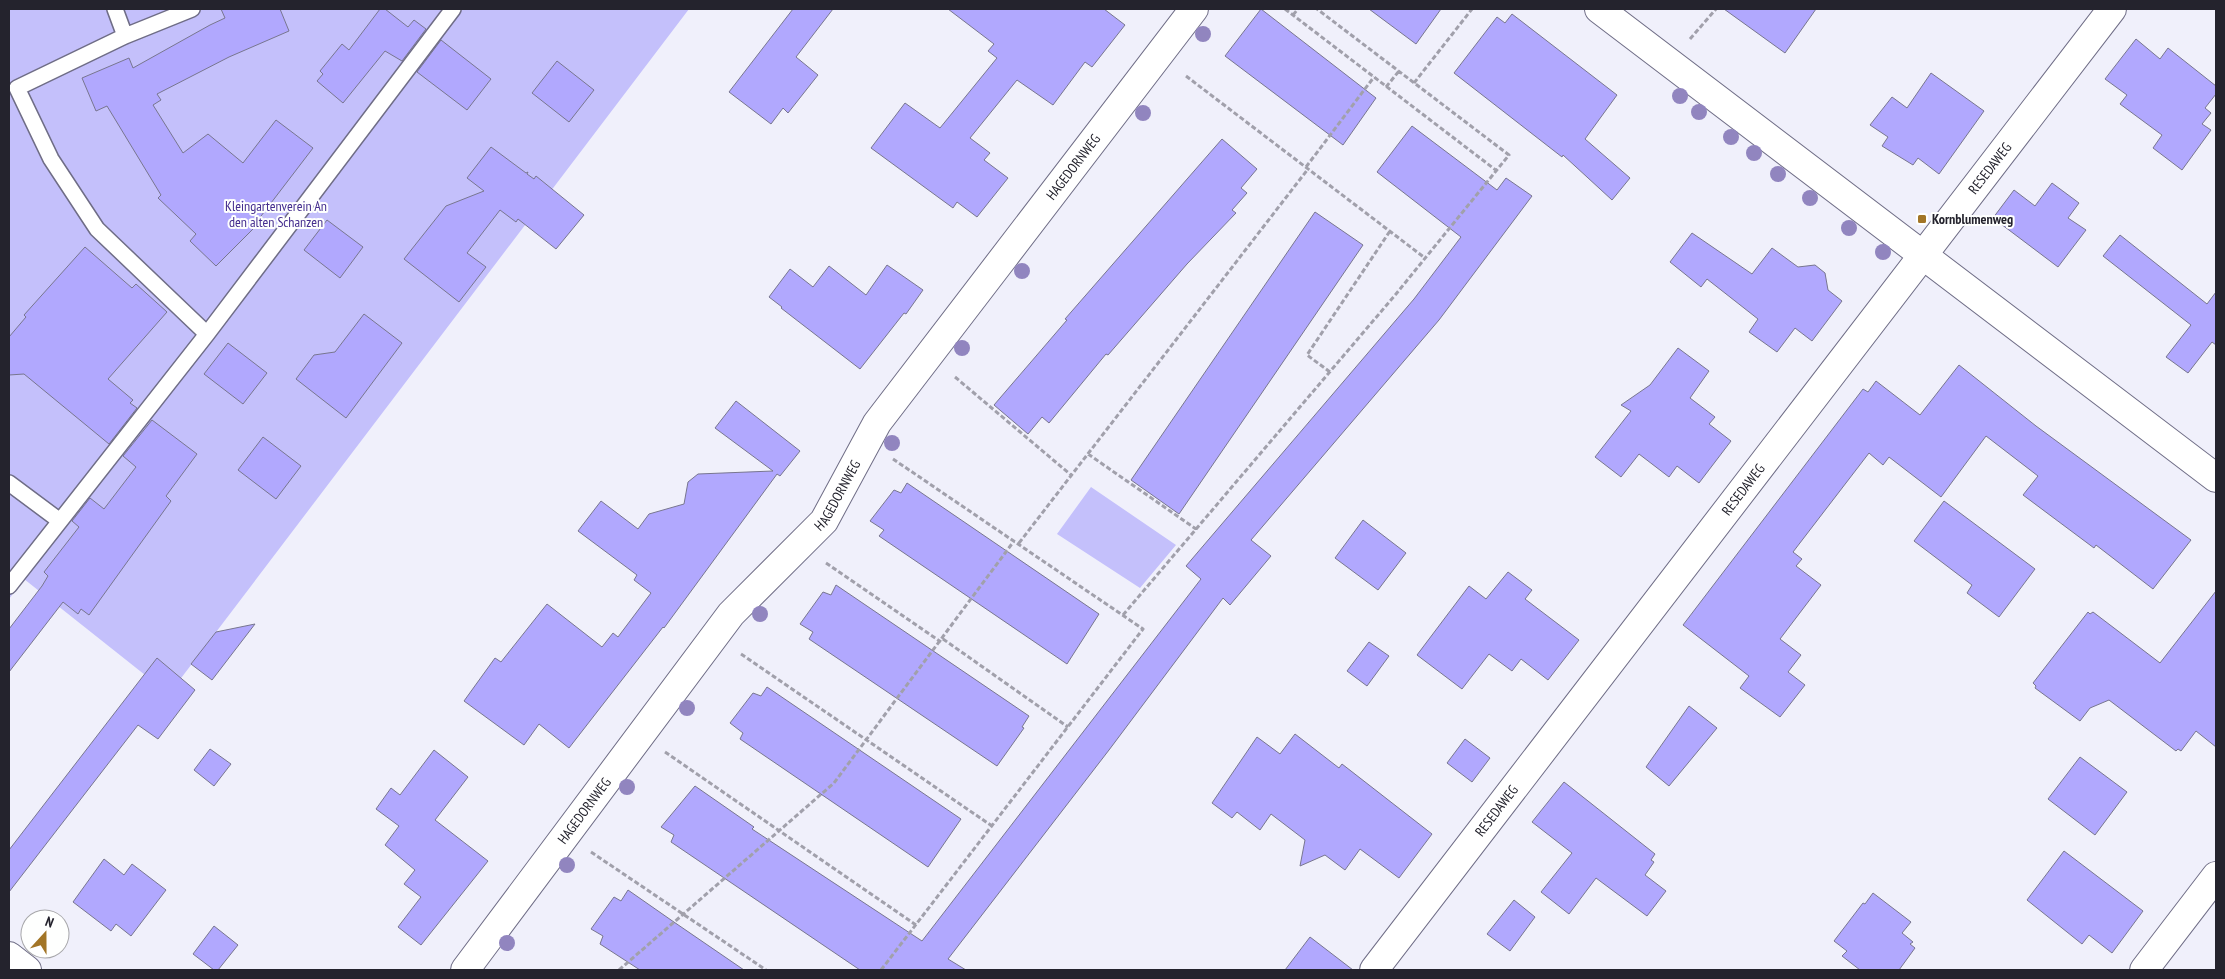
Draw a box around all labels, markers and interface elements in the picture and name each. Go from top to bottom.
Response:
street label: HAGEDORNWEG [1042,130,1104,203]
street label: RESEDAWEG [1964,139,2015,198]
park label: Kleingartenverein An den alten Schanzen [225,197,327,231]
place label: Kornblumenweg [1932,210,2013,228]
marker: Kornblumenweg [1916,213,1928,225]
street label: HAGEDORNWEG [810,457,864,535]
street label: RESEDAWEG [1718,460,1769,519]
street label: HAGEDORNWEG [553,774,615,847]
street label: RESEDAWEG [1471,781,1522,840]
north arrow [20,909,70,959]
text: N [43,912,56,932]

